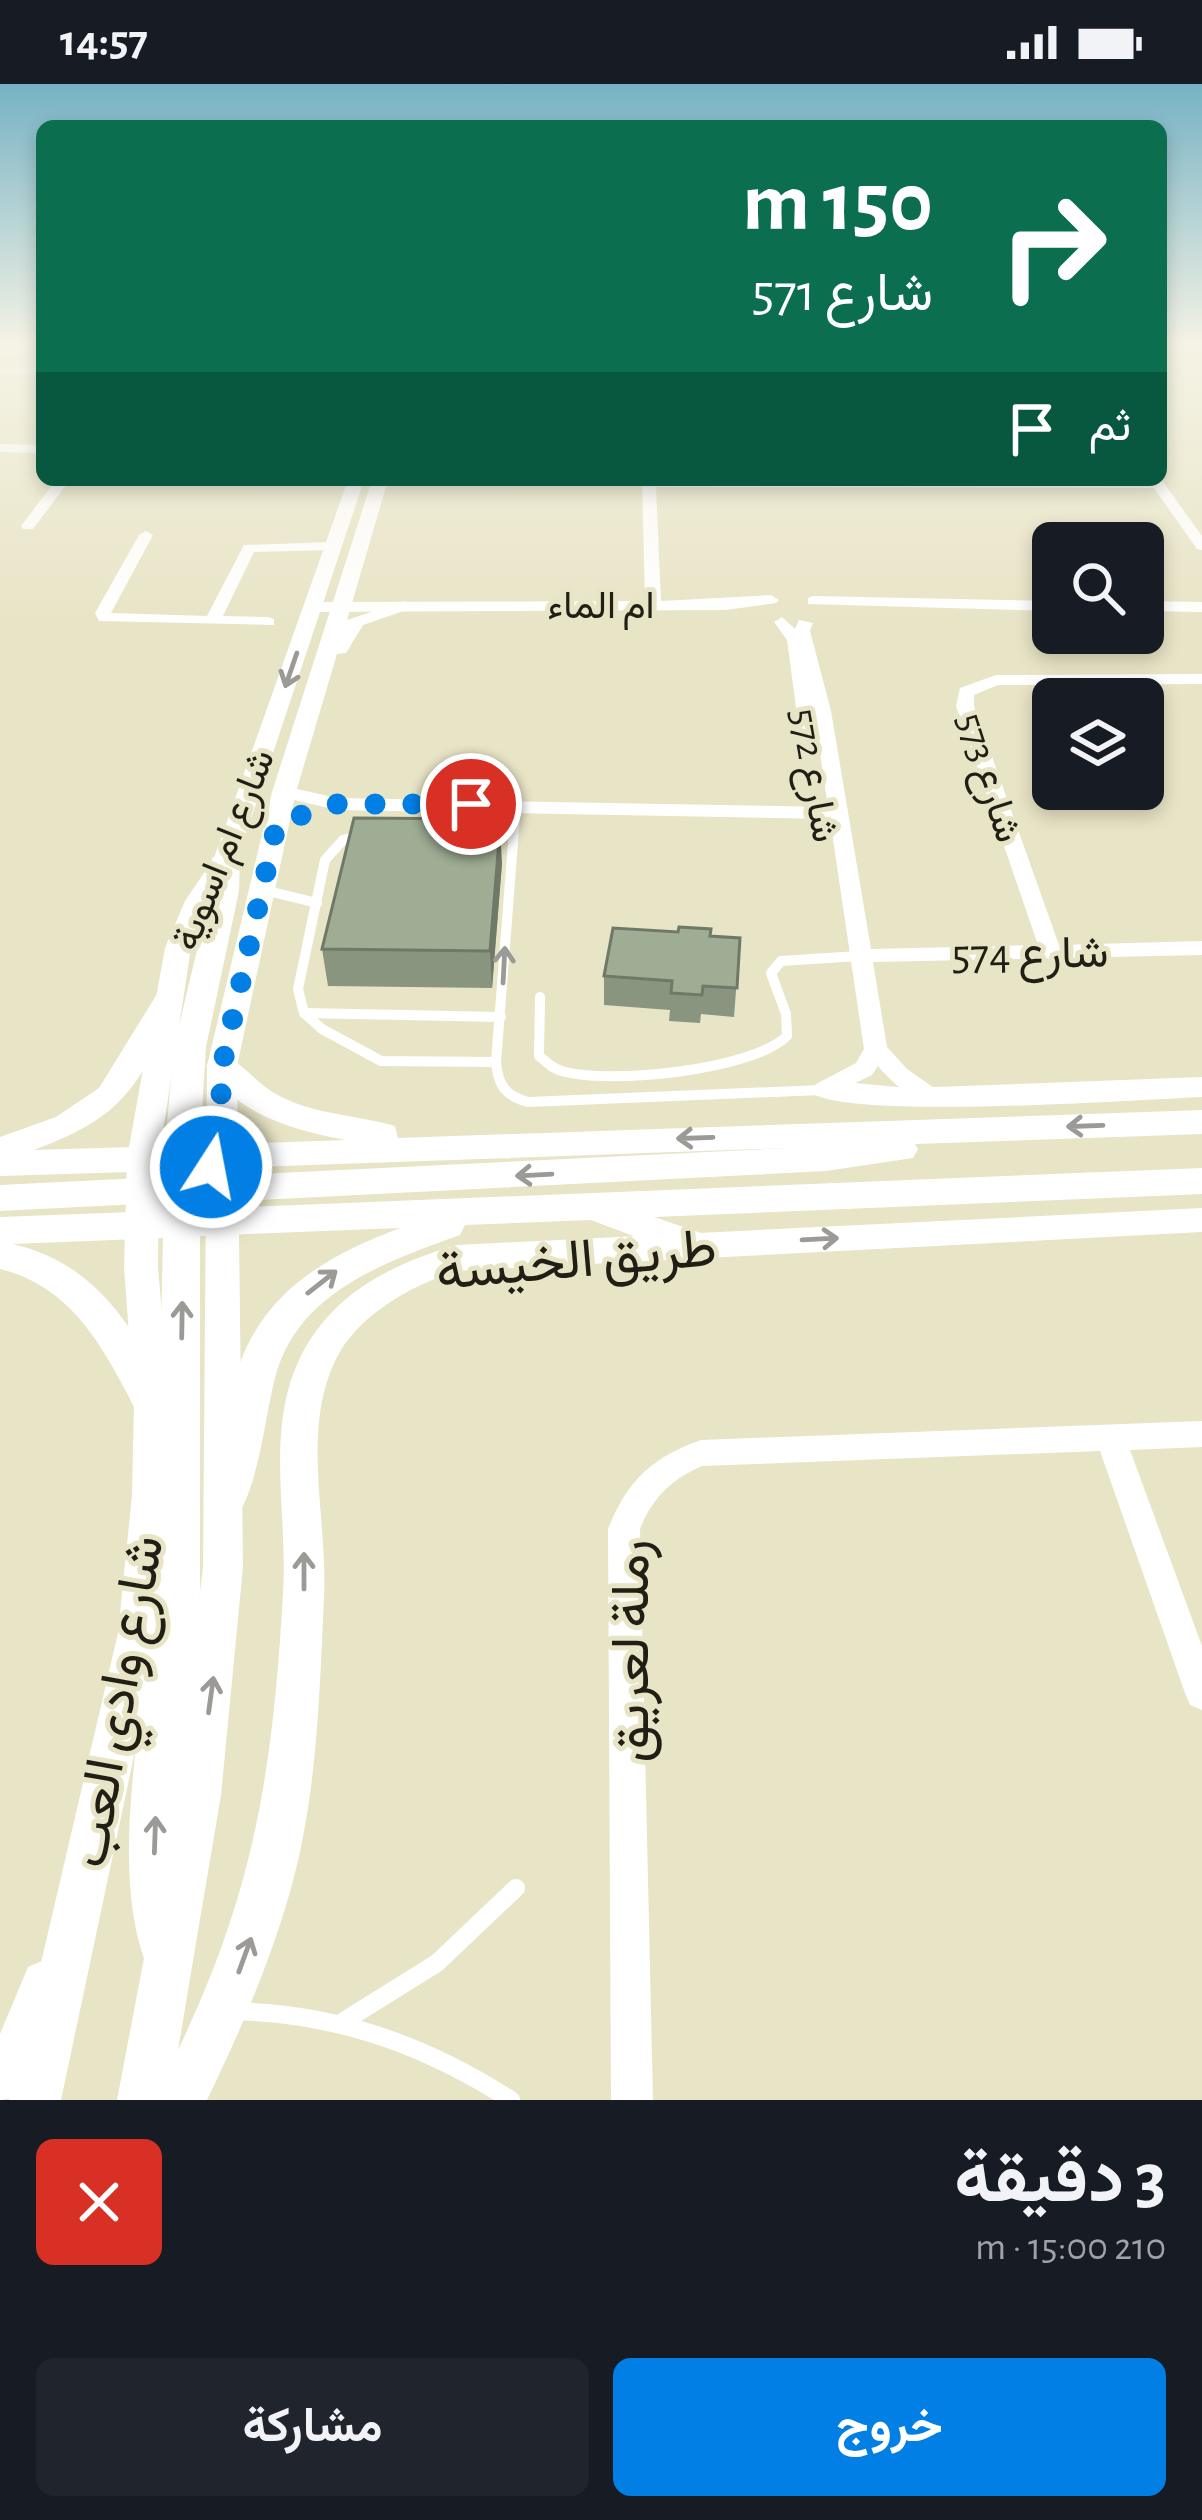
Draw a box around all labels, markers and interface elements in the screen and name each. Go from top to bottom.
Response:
text: 14:57 [60,19,148,64]
text: 150 m [742,162,933,246]
icon: right [975,168,1131,324]
text: شارع 571 [752,267,933,321]
icon: arrive [999,396,1065,462]
text: ثم [1089,404,1131,449]
map controls [1032,522,1164,810]
button: search [1032,522,1164,654]
street label: ام الماء [547,587,655,630]
one-way arrow [279,651,300,688]
button: layers [1032,678,1164,810]
street label: شارع 572 [778,705,844,846]
street label: شارع 573 [945,708,1028,849]
street label: شارع ام اسوية [166,744,287,958]
pin [420,753,522,855]
icon: arrive [438,771,504,837]
street label: شارع 574 [951,931,1109,984]
one-way arrow [493,946,516,985]
position arrow [148,1104,274,1230]
one-way arrow [1066,1114,1105,1137]
one-way arrow [676,1127,715,1150]
one-way arrow [515,1164,554,1187]
street label: طريق الخيسة [434,1222,719,1304]
one-way arrow [800,1227,839,1250]
one-way arrow [306,1269,338,1296]
one-way arrow [171,1301,194,1340]
street label: شارع وادي العب [62,1531,188,1874]
street label: رملة لعريق [605,1540,663,1762]
one-way arrow [293,1552,315,1591]
one-way arrow [200,1676,223,1715]
one-way arrow [144,1816,167,1855]
one-way arrow [236,1937,257,1974]
button: close [36,2139,162,2265]
text: 3 دقيقة [954,2143,1166,2215]
text: 210 m · 15:00 [975,2228,1166,2267]
button: مشاركة [36,2358,589,2496]
button: خروج [613,2358,1166,2496]

